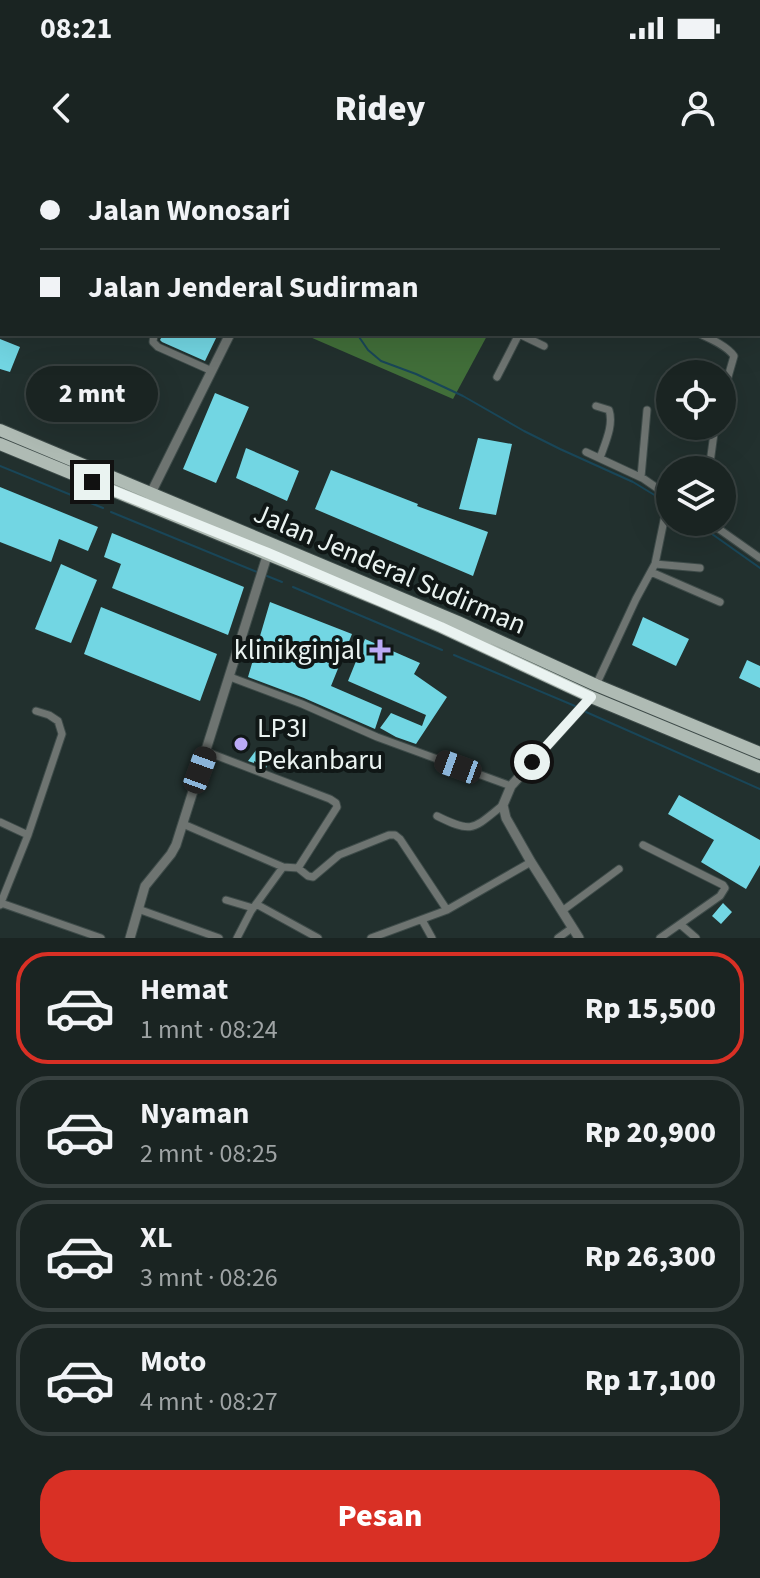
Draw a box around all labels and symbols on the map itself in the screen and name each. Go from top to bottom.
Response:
callout: 2 mnt [26,366,158,422]
route end [74,464,110,500]
street label: Jalan Jenderal Sudirman [248,493,532,645]
place label: klinikginjal [234,630,362,670]
marker: klinikginjal [369,639,391,661]
place label: LP3I Pekanbaru [257,708,383,780]
marker: LP3I Pekanbaru [232,735,250,753]
car [181,743,219,797]
route start [514,744,550,780]
car [431,748,485,786]

